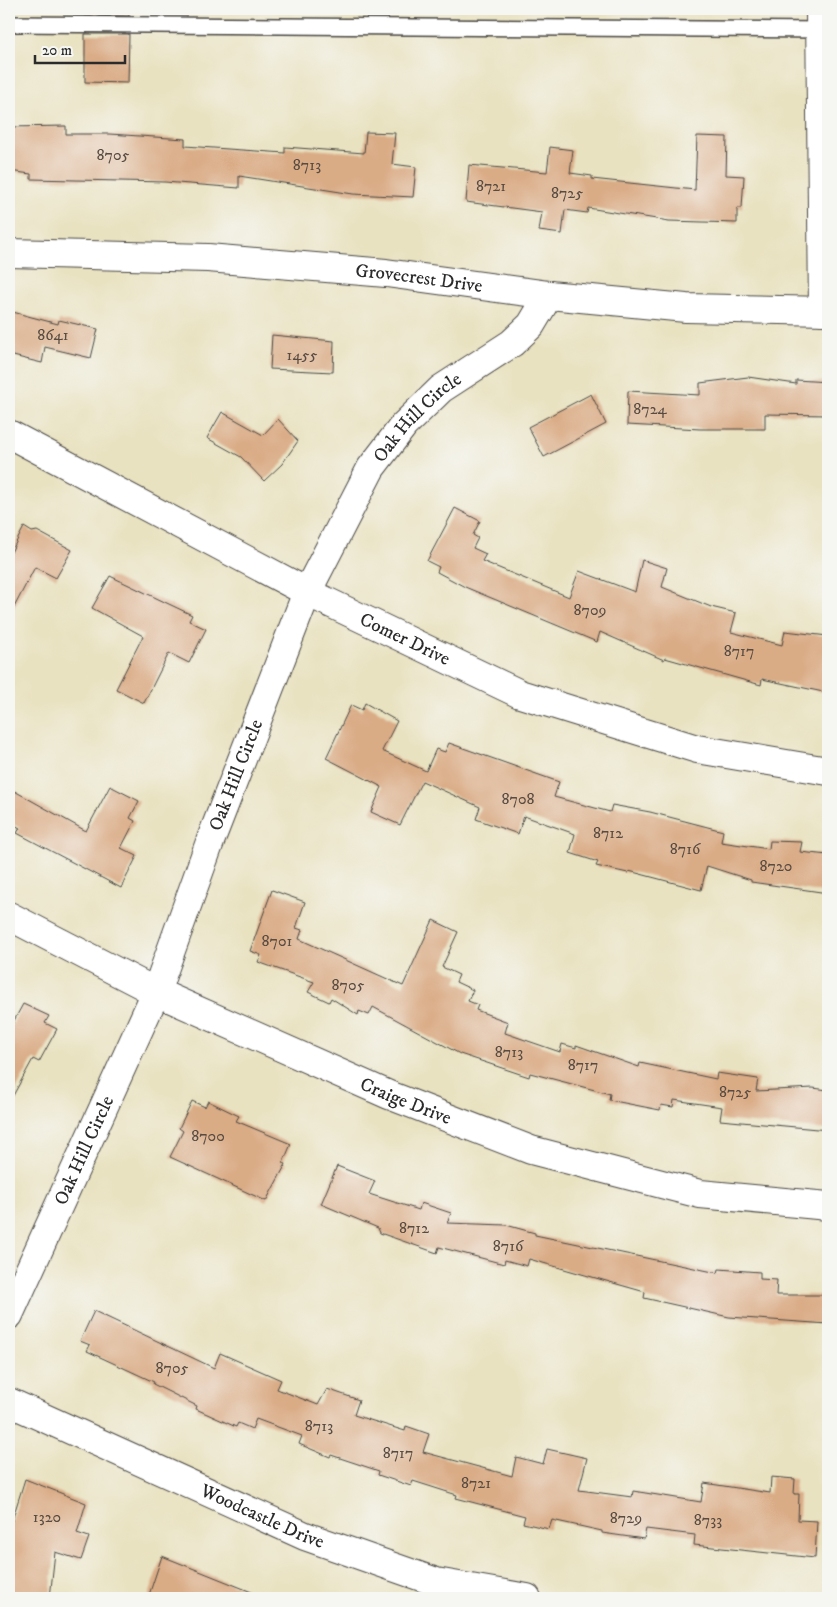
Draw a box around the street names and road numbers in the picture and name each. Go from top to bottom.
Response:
street label: Grovecrest Drive [355,259,484,297]
street label: Oak Hill Circle [368,367,466,467]
street label: Comer Drive [356,608,454,670]
street label: Oak Hill Circle [204,716,268,834]
street label: Craige Drive [357,1072,455,1130]
street label: Oak Hill Circle [49,1092,119,1209]
street label: Woodcastle Drive [196,1478,327,1553]

